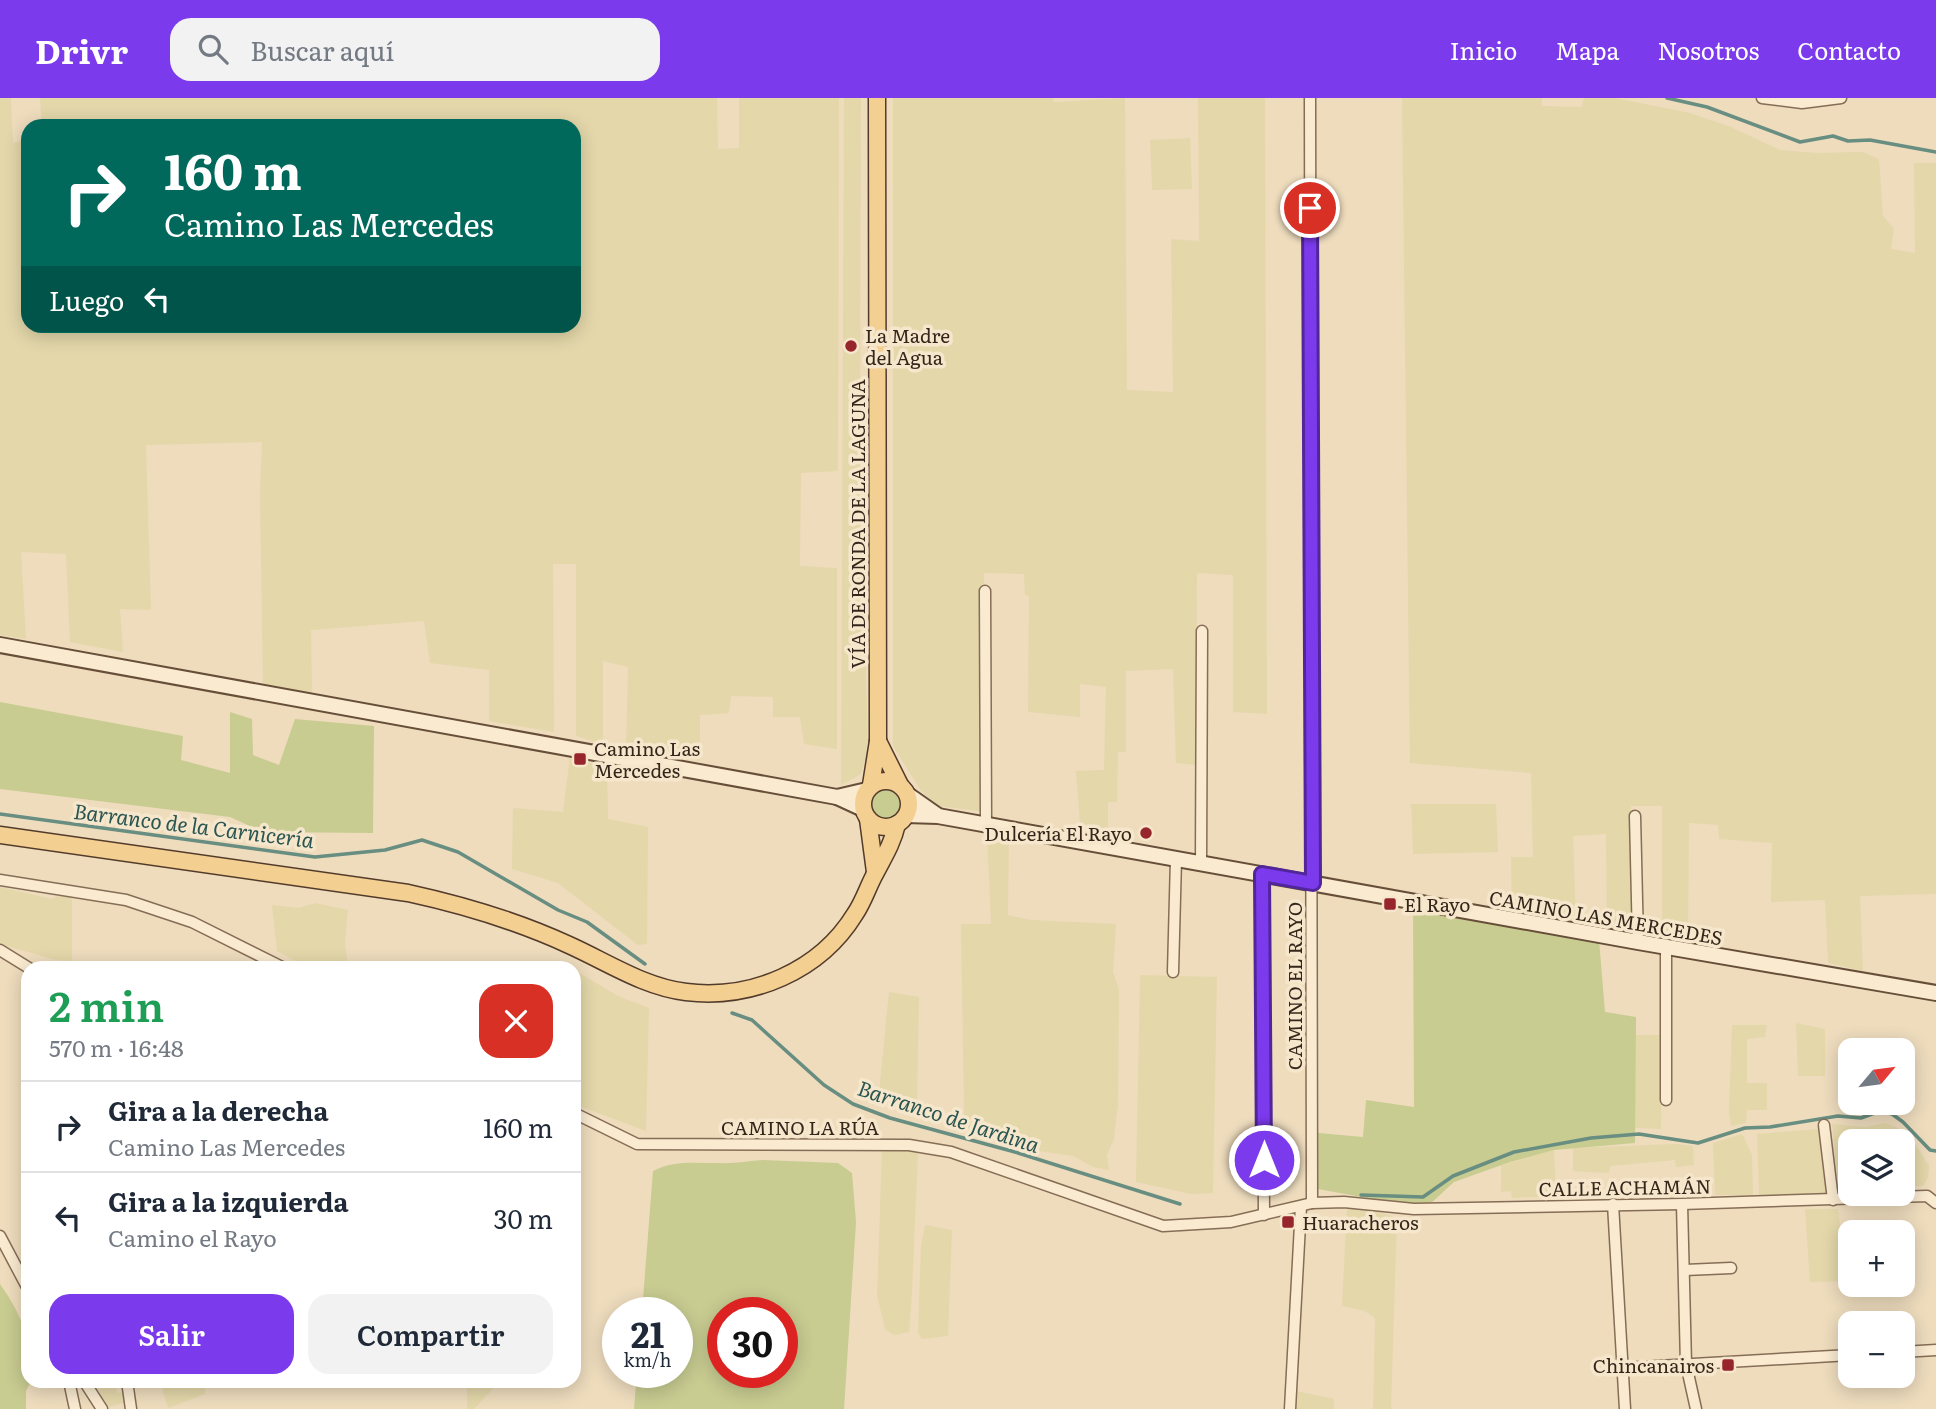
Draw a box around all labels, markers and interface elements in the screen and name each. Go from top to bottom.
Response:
search box [170,18,660,81]
text: Drivr [35,25,128,74]
icon: search [194,30,232,68]
text: Buscar aquí [250,30,394,69]
text: Inicio [1450,32,1517,67]
text: Mapa [1555,32,1619,67]
text: Nosotros [1657,32,1759,67]
text: Contacto [1797,32,1901,67]
text: 160 m [164,132,302,205]
icon: right [49,147,140,238]
pin [1280,178,1340,238]
icon: arrive [1291,189,1329,227]
text: Camino Las Mercedes [164,199,494,247]
text: Luego [49,280,124,319]
icon: left [138,280,176,318]
place label: La Madre del Agua [865,321,950,371]
marker: La Madre del Agua [843,338,859,354]
street label: VÍA DE RONDA DE LA LAGUNA [843,379,871,669]
place label: Camino Las Mercedes [594,734,700,784]
marker: Camino Las Mercedes [572,751,588,767]
water label: Barranco de la Carnicería [72,794,316,854]
place label: Dulcería El Rayo [984,819,1132,847]
marker: Dulcería El Rayo [1138,825,1154,841]
street label: CAMINO LAS MERCEDES [1487,883,1725,951]
place label: El Rayo [1404,890,1470,918]
marker: El Rayo [1382,896,1398,912]
street label: CAMINO EL RAYO [1280,902,1308,1070]
text: 2 min [49,973,164,1035]
button: close [479,984,553,1058]
text: 570 m · 16:48 [49,1030,184,1064]
north arrow [1838,1038,1914,1115]
map controls [1838,1038,1915,1388]
water label: Barranco de Jardina [854,1071,1044,1159]
text: Gira a la derecha [108,1090,328,1129]
text: 160 m [483,1107,553,1146]
icon: right [49,1108,87,1146]
street label: CAMINO LA RÚA [721,1113,879,1141]
position arrow [1227,1123,1301,1197]
text: Camino Las Mercedes [108,1129,345,1163]
button: layers [1838,1129,1915,1206]
street label: CALLE ACHAMÁN [1538,1171,1712,1203]
text: Gira a la izquierda [108,1181,349,1220]
text: 30 m [493,1198,553,1237]
icon: left [49,1199,87,1237]
place label: Huaracheros [1302,1208,1419,1236]
marker: Huaracheros [1280,1214,1296,1230]
text: Camino el Rayo [108,1220,277,1254]
button: + [1838,1220,1915,1297]
button: Salir [49,1294,294,1374]
button: Compartir [308,1294,553,1374]
speed limit sign: 30 [707,1297,798,1388]
text: 21 [631,1307,664,1359]
button: − [1838,1311,1915,1388]
text: km/h [624,1346,671,1373]
place label: Chincanairos [1593,1351,1714,1379]
marker: Chincanairos [1720,1357,1736,1373]

